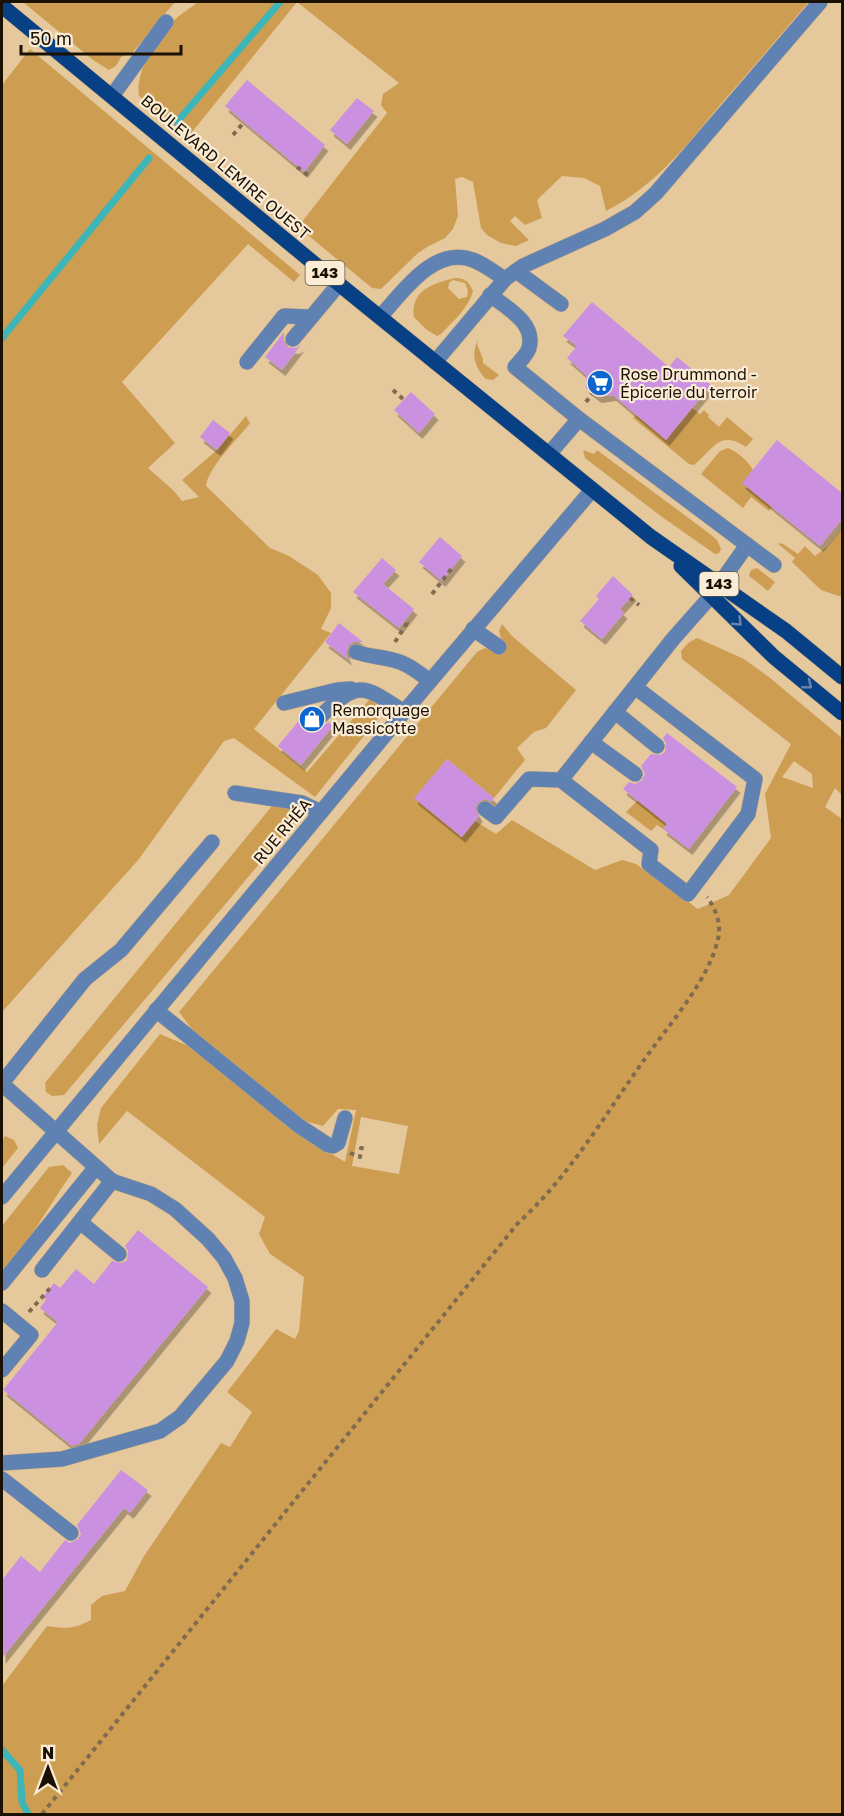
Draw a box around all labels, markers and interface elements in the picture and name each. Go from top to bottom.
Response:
scale bar [21,18,182,56]
text: 50 m [30,27,72,49]
street label: BOULEVARD LEMIRE OUEST [137,90,315,244]
road number: 143 [306,261,344,285]
place label: Rose Drummond - Épicerie du terroir [620,364,757,402]
supermarket icon: Rose Drummond - Épicerie du terroir [585,368,615,398]
road number: 143 [700,572,738,596]
one-way arrow [730,614,741,625]
one-way arrow [802,678,813,689]
place label: Remorquage Massicotte [332,700,430,738]
shop icon: Remorquage Massicotte [297,704,327,734]
street label: RUE RHÉA [249,794,315,868]
north arrow [18,1738,78,1798]
text: N [42,1743,54,1763]

